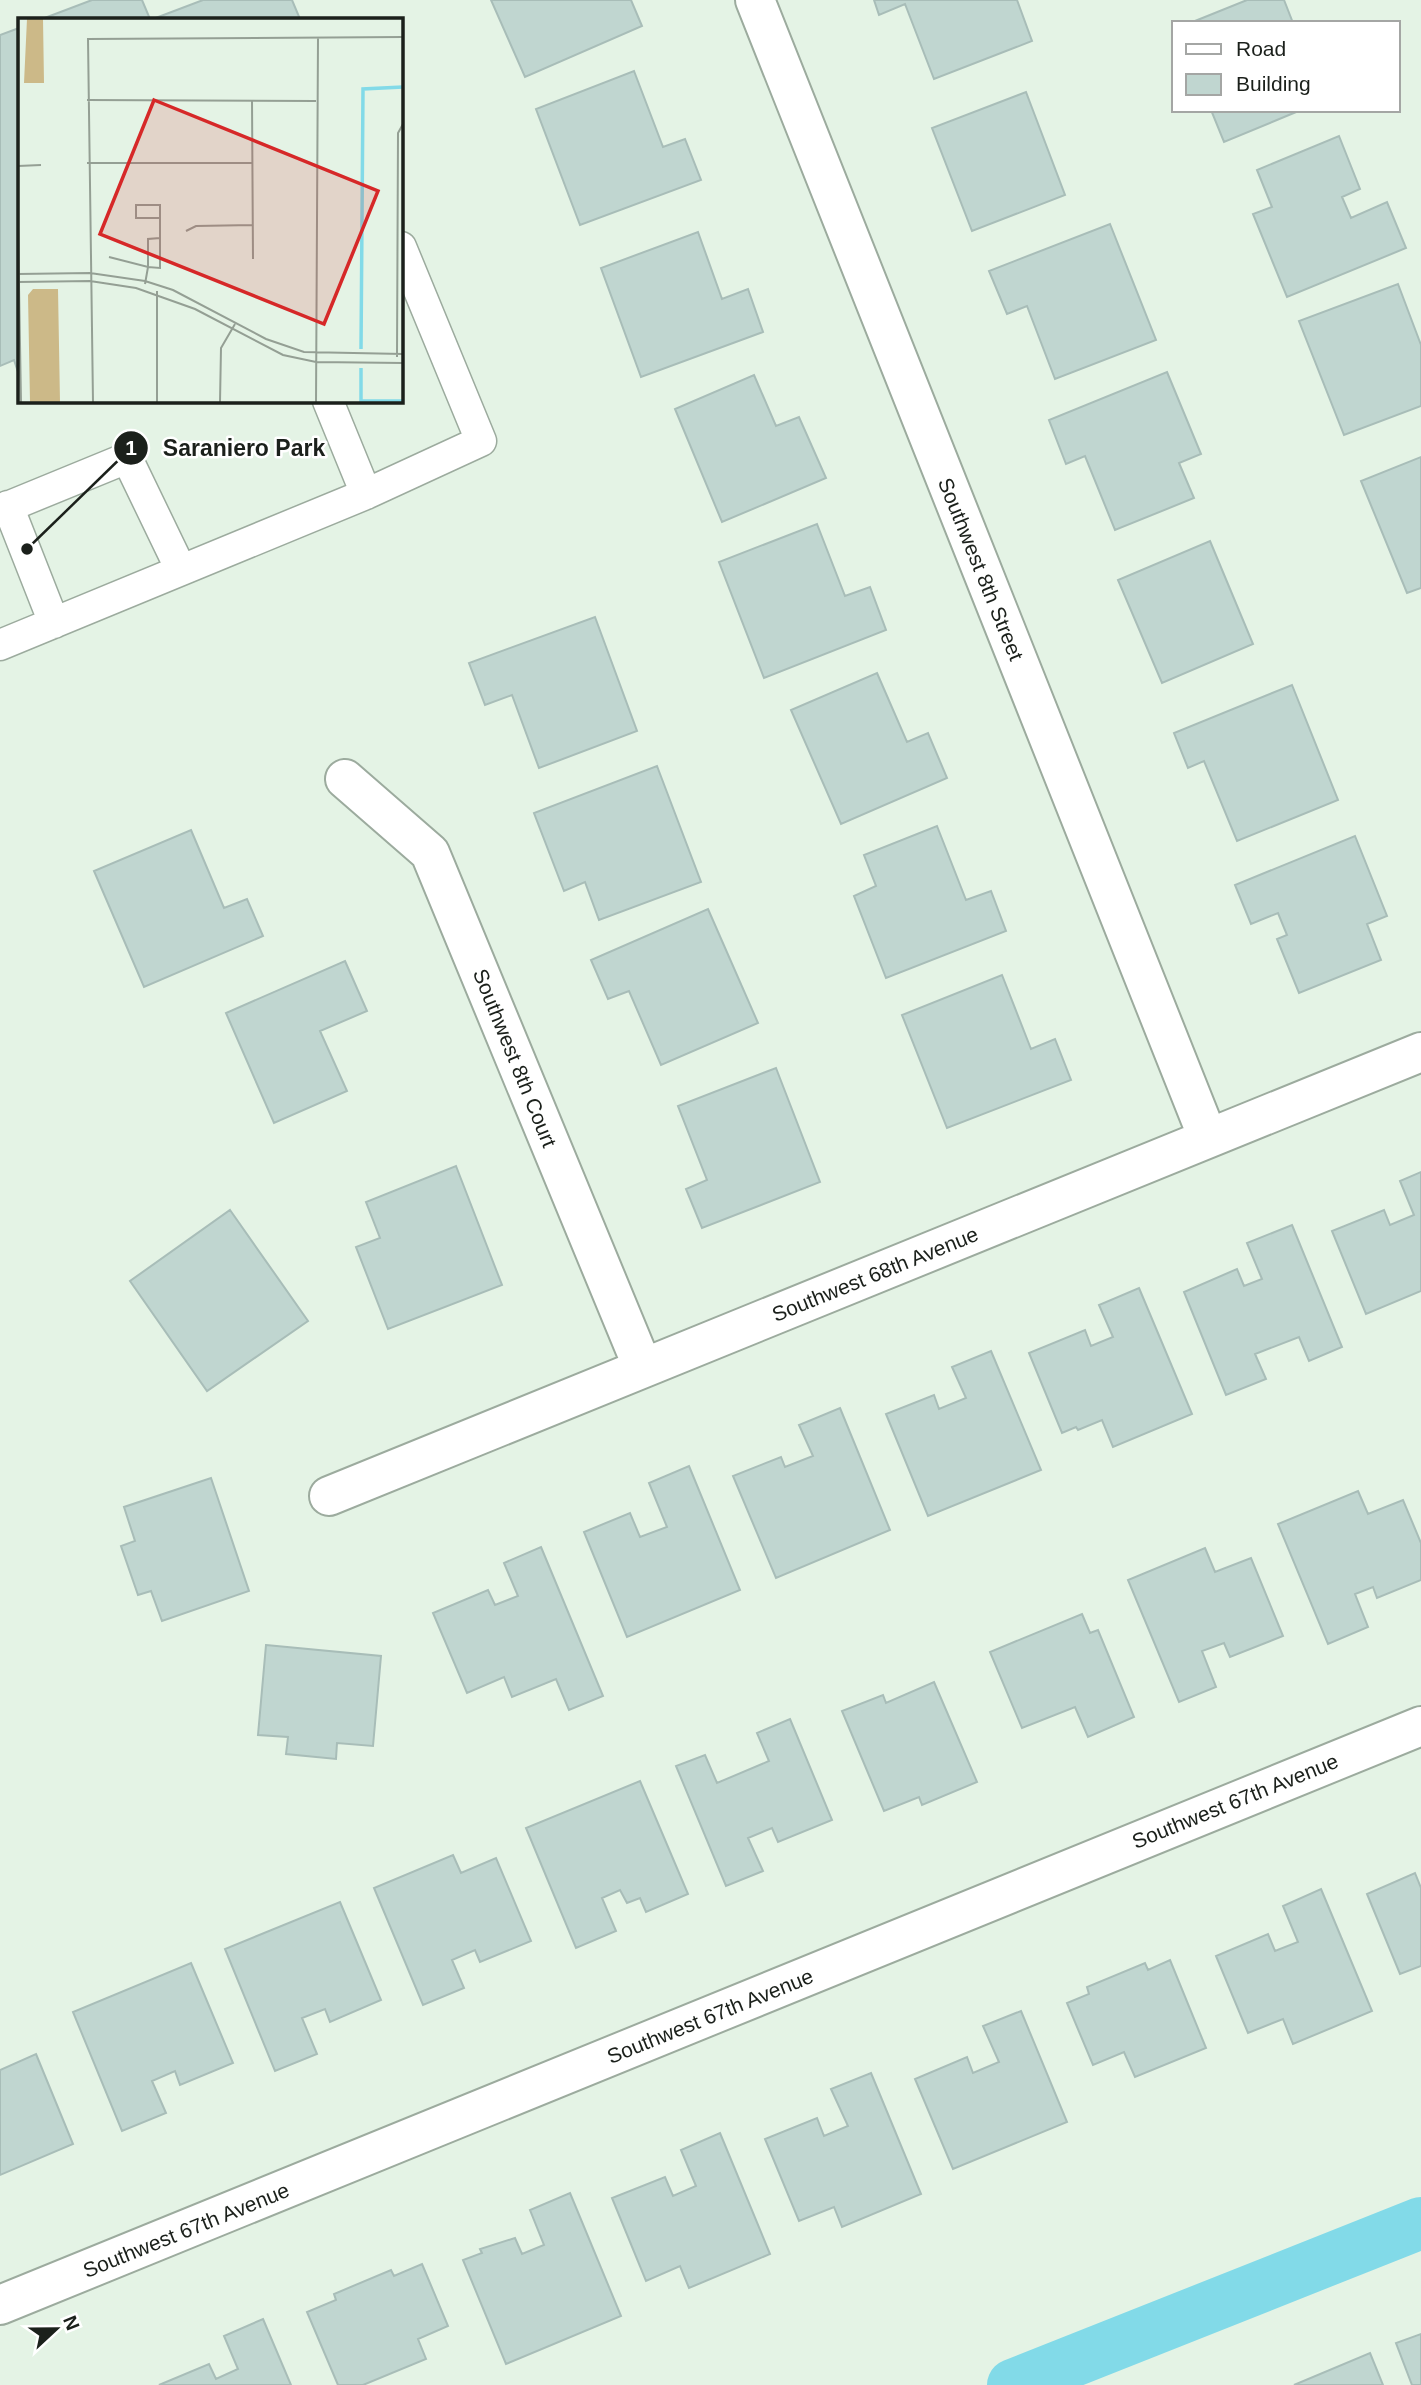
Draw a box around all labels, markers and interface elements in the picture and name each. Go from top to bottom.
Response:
inset map [18,18,402,402]
legend [1172,21,1400,112]
text: Road [1236,37,1286,60]
text: Building [1236,72,1311,95]
callout: Saraniero Park [114,426,339,470]
text: Saraniero Park [163,435,325,461]
text: 1 [125,436,137,459]
street label: Southwest 8th Street [934,474,1028,664]
street label: Southwest 8th Court [469,965,561,1151]
street label: Southwest 68th Avenue [769,1222,981,1326]
street label: Southwest 67th Avenue [1129,1749,1341,1853]
street label: Southwest 67th Avenue [604,1964,816,2068]
street label: Southwest 67th Avenue [80,2178,292,2282]
north arrow [21,2294,91,2364]
text: N [59,2313,84,2333]

